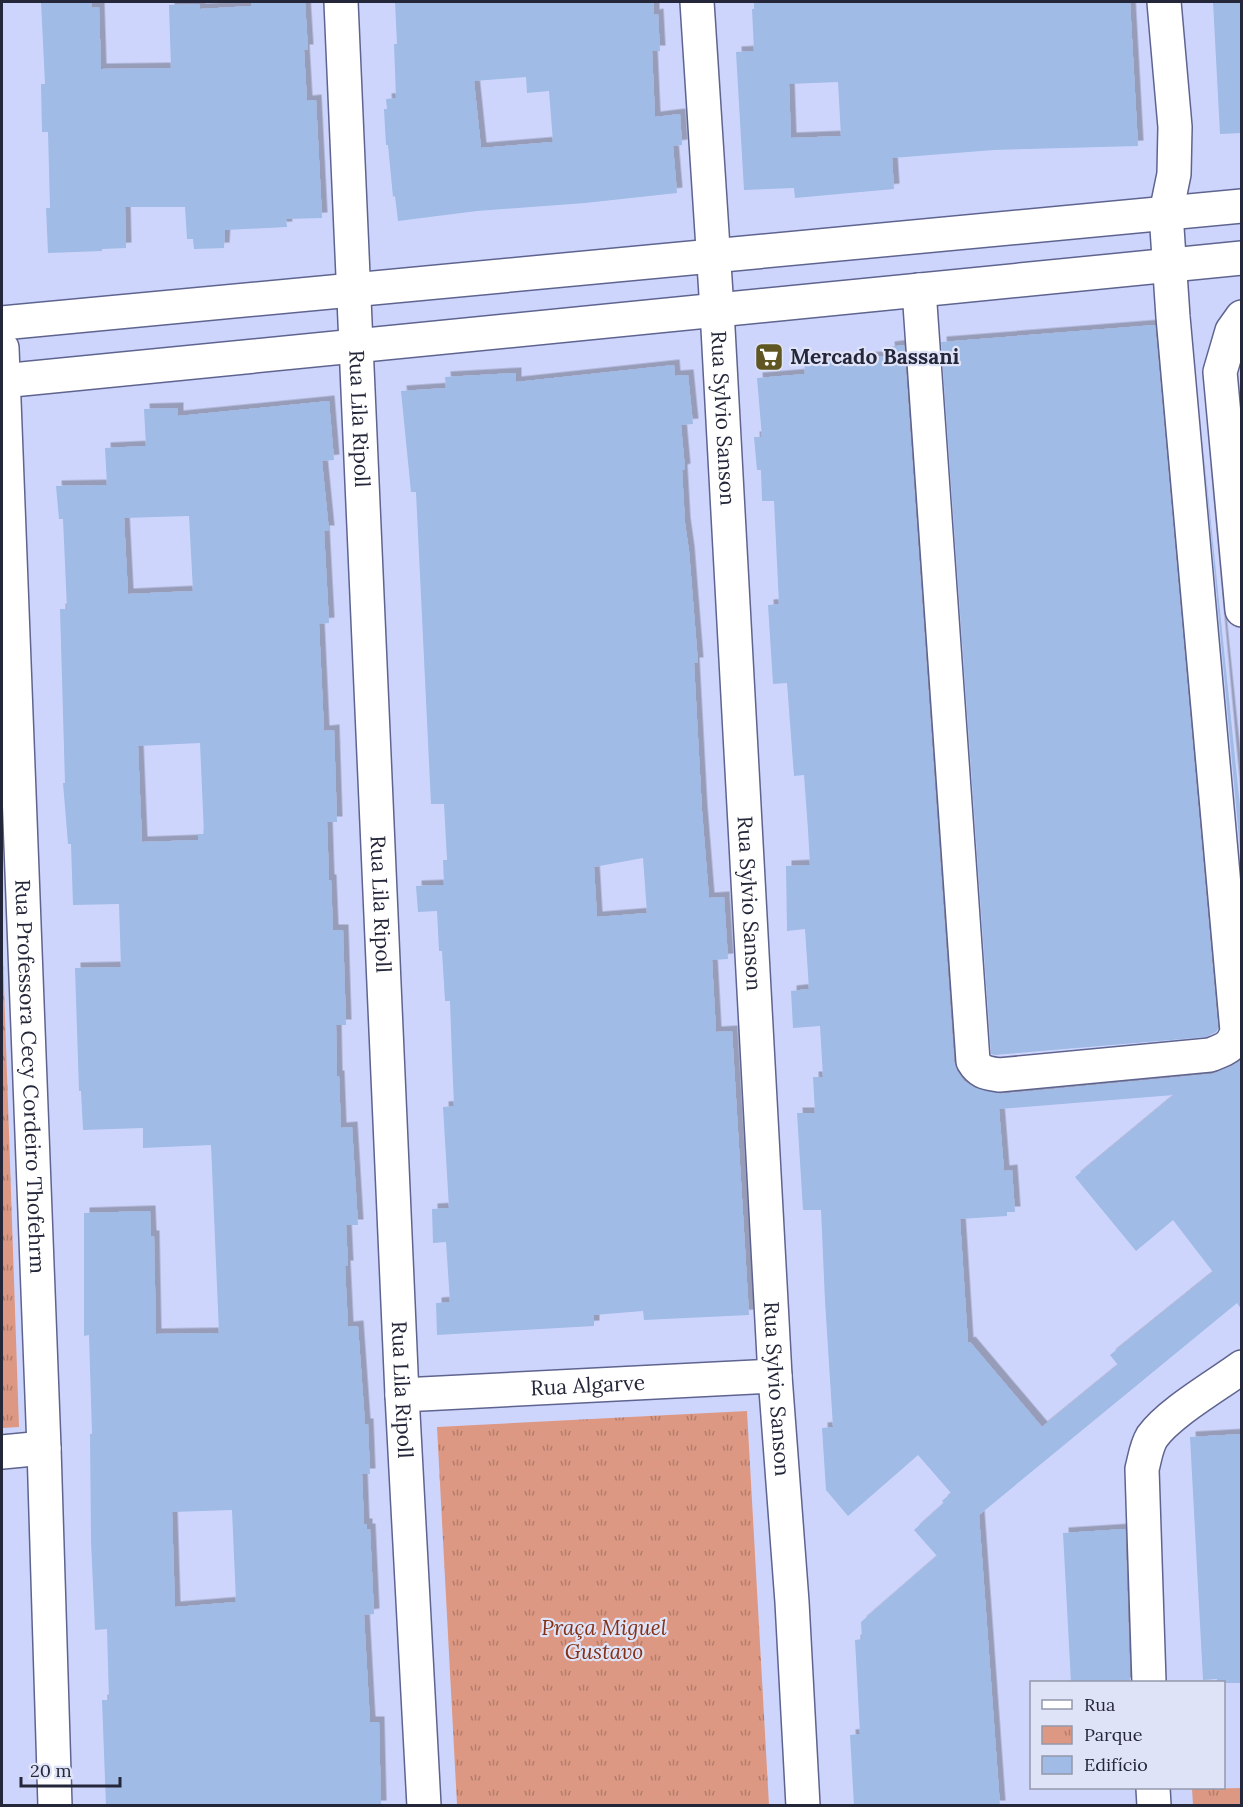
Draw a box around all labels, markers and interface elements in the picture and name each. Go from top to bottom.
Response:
street label: Rua Sylvio Sanson [705,330,742,507]
supermarket icon: Mercado Bassani [753,341,785,373]
place label: Mercado Bassani [790,343,960,370]
street label: Rua Lila Ripoll [343,349,376,488]
street label: Rua Sylvio Sanson [732,815,768,992]
street label: Rua Lila Ripoll [365,835,398,973]
street label: Rua Professora Cecy Cordeiro Thofehrm [9,879,51,1274]
street label: Rua Sylvio Sanson [758,1301,797,1477]
street label: Rua Lila Ripoll [386,1320,419,1459]
street label: Rua Algarve [530,1369,646,1401]
park label: Praça Miguel Gustavo [541,1614,667,1665]
legend [1030,1681,1225,1789]
text: Rua [1084,1693,1115,1716]
text: Parque [1084,1723,1143,1746]
scale bar [21,1750,120,1788]
text: Edifício [1084,1753,1148,1776]
text: 20 m [30,1759,72,1782]

